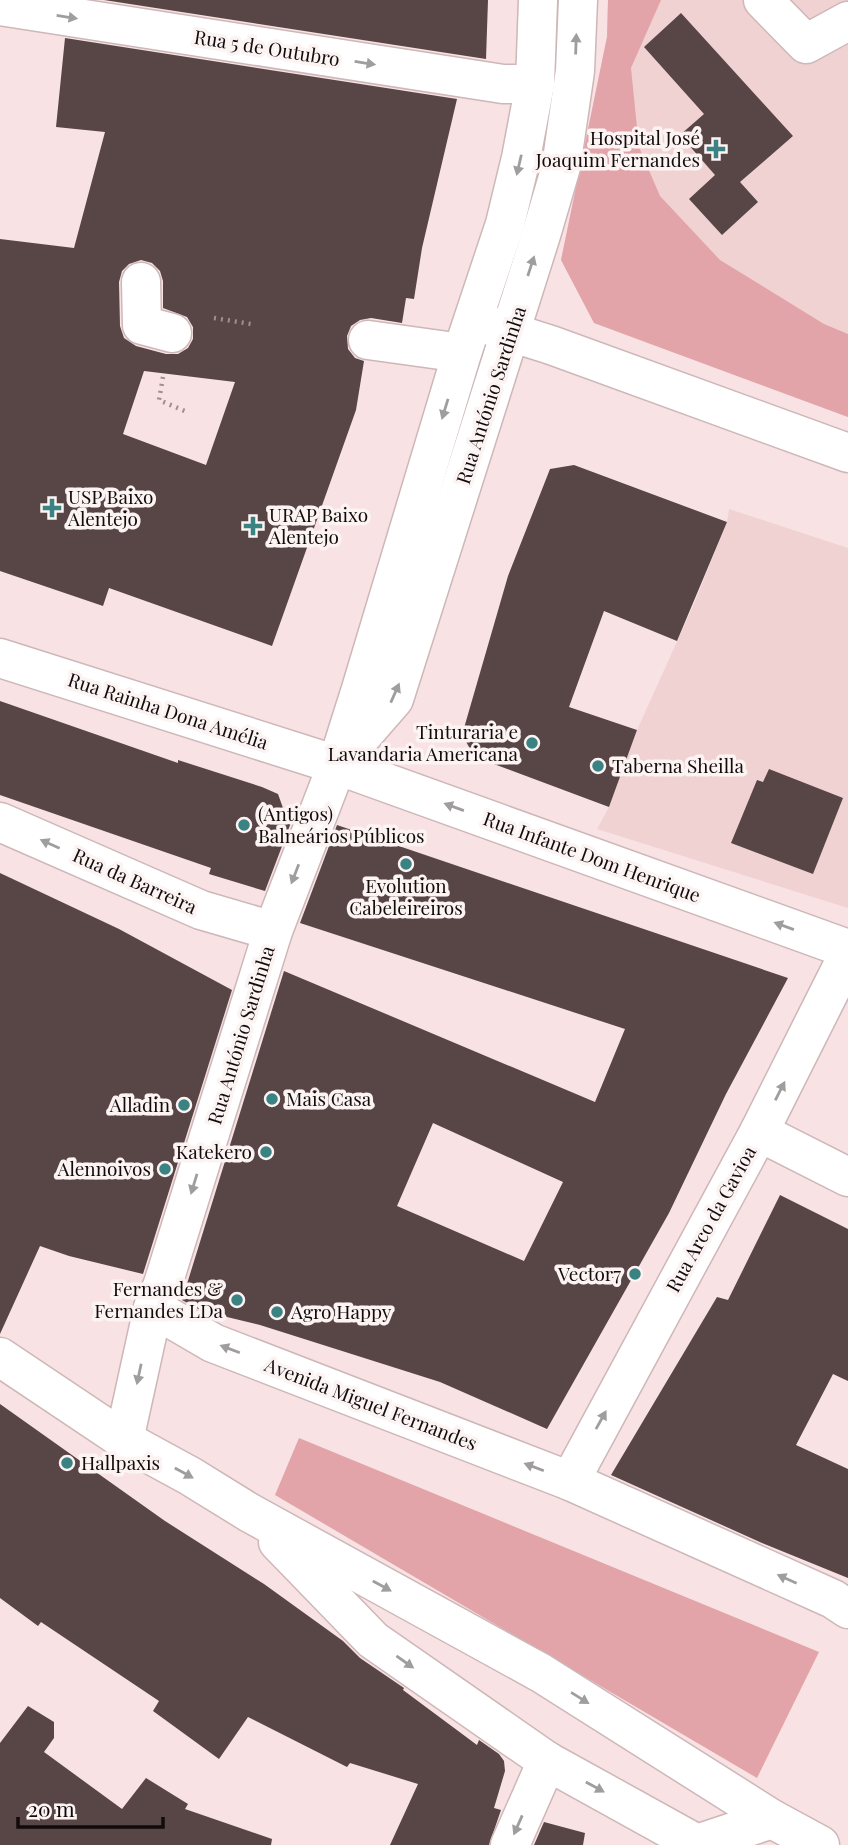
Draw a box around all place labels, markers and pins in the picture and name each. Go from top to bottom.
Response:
place label: Hospital José Joaquim Fernandes [535,124,700,172]
marker: Hospital José Joaquim Fernandes [706,139,726,159]
place label: USP Baixo Alentejo [67,483,153,531]
marker: USP Baixo Alentejo [42,498,62,518]
place label: URAP Baixo Alentejo [268,501,368,549]
marker: URAP Baixo Alentejo [243,516,263,536]
place label: Tinturaria e Lavandaria Americana [328,718,519,766]
marker: Tinturaria e Lavandaria Americana [524,735,540,751]
place label: Taberna Sheilla [612,752,745,778]
marker: Taberna Sheilla [590,758,606,774]
place label: (Antigos) Balneários Públicos [258,800,425,848]
marker: (Antigos) Balneários Públicos [236,817,252,833]
marker: Evolution Cabeleireiros [398,856,414,872]
place label: Evolution Cabeleireiros [349,872,463,920]
place label: Mais Casa [286,1085,372,1111]
place label: Alladin [109,1091,171,1117]
marker: Mais Casa [264,1091,280,1107]
marker: Alladin [176,1097,192,1113]
place label: Katekero [176,1138,252,1164]
marker: Katekero [258,1144,274,1160]
place label: Alennoivos [56,1155,151,1181]
marker: Alennoivos [157,1161,173,1177]
place label: Vector7 [557,1260,621,1286]
marker: Vector7 [627,1266,643,1282]
place label: Fernandes & Fernandes LDa [94,1275,224,1323]
marker: Fernandes & Fernandes LDa [229,1292,245,1308]
place label: Agro Happy [290,1298,392,1324]
marker: Agro Happy [269,1304,285,1320]
place label: Hallpaxis [81,1449,160,1475]
marker: Hallpaxis [59,1455,75,1471]

